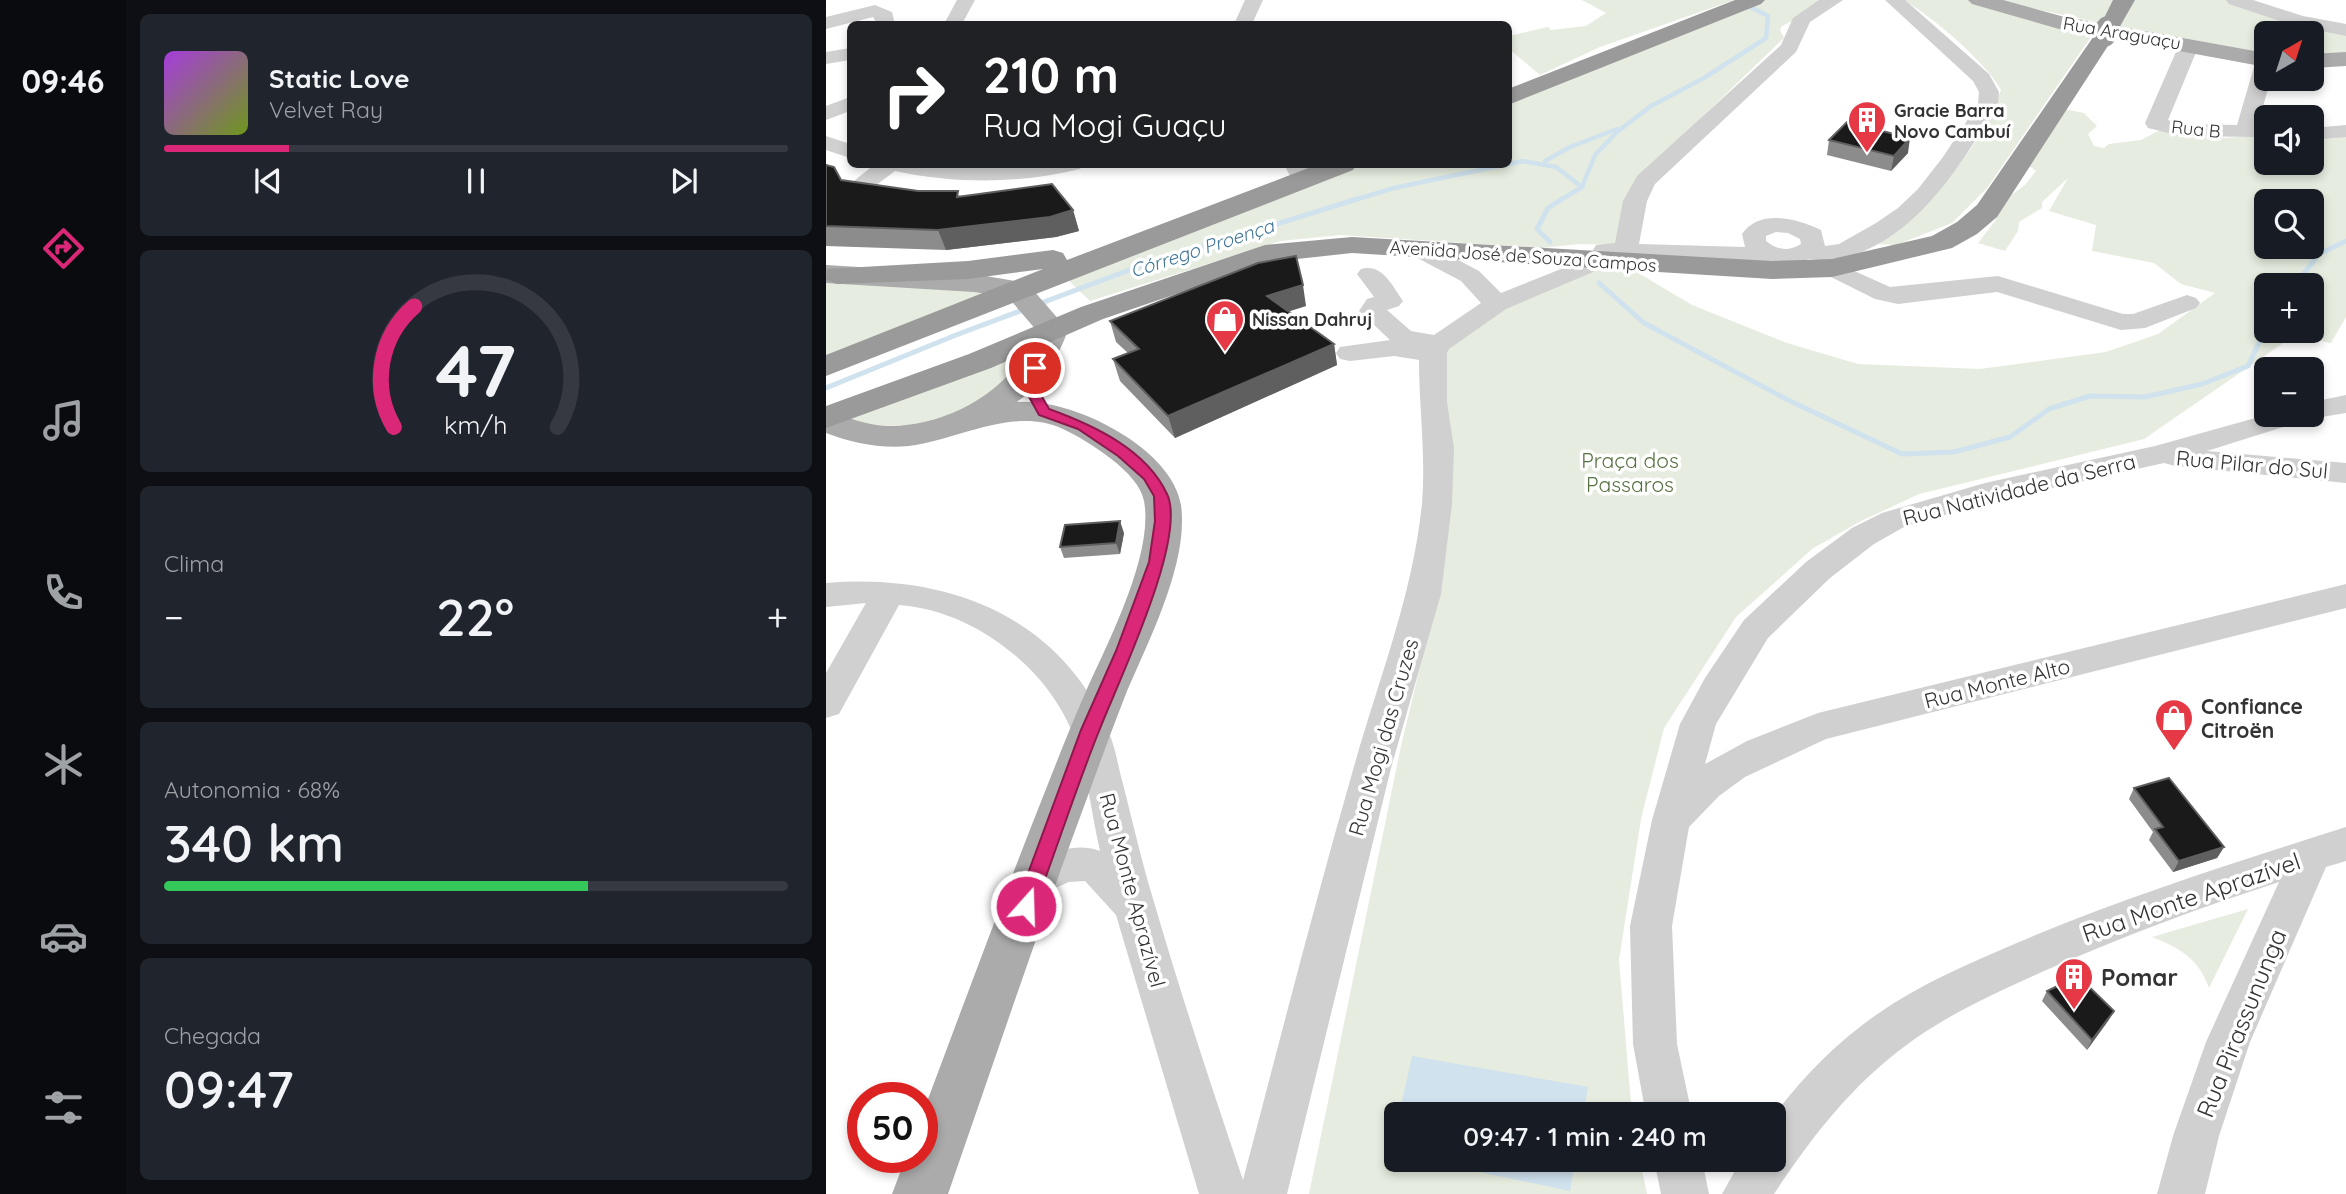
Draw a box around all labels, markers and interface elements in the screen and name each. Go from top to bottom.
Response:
street label: Rua Araguaçu [2061,11,2183,55]
north arrow [2254,21,2324,91]
map controls [2254,21,2324,427]
text: 210 m [983,44,1119,105]
icon: right [868,49,959,140]
text: 09:46 [21,61,105,101]
text: Static Love [269,62,410,95]
text: Velvet Ray [269,95,383,124]
building icon: Gracie Barra Novo Cambuí [1846,99,1888,154]
place label: Gracie Barra Novo Cambuí [1894,99,2011,143]
text: Rua Mogi Guaçu [983,105,1226,145]
button: sound [2254,105,2324,175]
street label: Rua B [2170,115,2222,143]
icon: previous [249,162,287,200]
icon: pause [457,162,495,200]
icon: next [665,162,703,200]
button: search [2254,189,2324,259]
water label: Córrego Proença [1127,213,1278,283]
icon: directions [39,224,88,273]
street label: Avenida José de Souza Campos [1389,235,1657,277]
button: + [2254,273,2324,343]
shop icon: Nissan Dahruj [1204,298,1246,353]
place label: Nissan Dahruj [1252,308,1372,331]
text: 47 [436,324,516,415]
pin [1005,338,1065,398]
icon: arrive [1016,349,1054,387]
button: − [2254,357,2324,427]
icon: music [39,396,88,445]
text: km/h [444,409,508,440]
street label: Rua Pilar do Sul [2175,444,2329,484]
park label: Praça dos Passaros [1581,447,1679,497]
street label: Rua Natividade da Serra [1900,448,2138,530]
text: Clima [164,549,224,578]
icon: phone [39,568,88,617]
text: 22° [436,584,514,649]
text: − [164,593,184,641]
text: + [767,593,788,641]
street label: Rua Mogi das Cruzes [1342,635,1424,839]
street label: Rua Monte Alto [1922,652,2072,714]
place label: Confiance Citroën [2201,693,2303,743]
shop icon: Confiance Citroën [2153,697,2195,752]
icon: climate [39,740,88,789]
text: Autonomia · 68% [164,775,340,804]
street label: Rua Monte Aprazível [1095,790,1171,990]
text: 340 km [164,810,344,875]
street label: Rua Monte Aprazível [2078,846,2304,948]
position arrow [989,869,1063,943]
icon: car [39,912,88,961]
street label: Rua Pirassununga [2190,924,2292,1122]
building icon: Pomar [2053,956,2095,1011]
place label: Pomar [2101,962,2178,992]
text: Chegada [164,1021,261,1050]
text: 09:47 [164,1056,294,1121]
speed limit sign: 50 [847,1082,938,1173]
icon: filters [39,1083,88,1132]
text: 09:47 · 1 min · 240 m [1463,1120,1707,1153]

